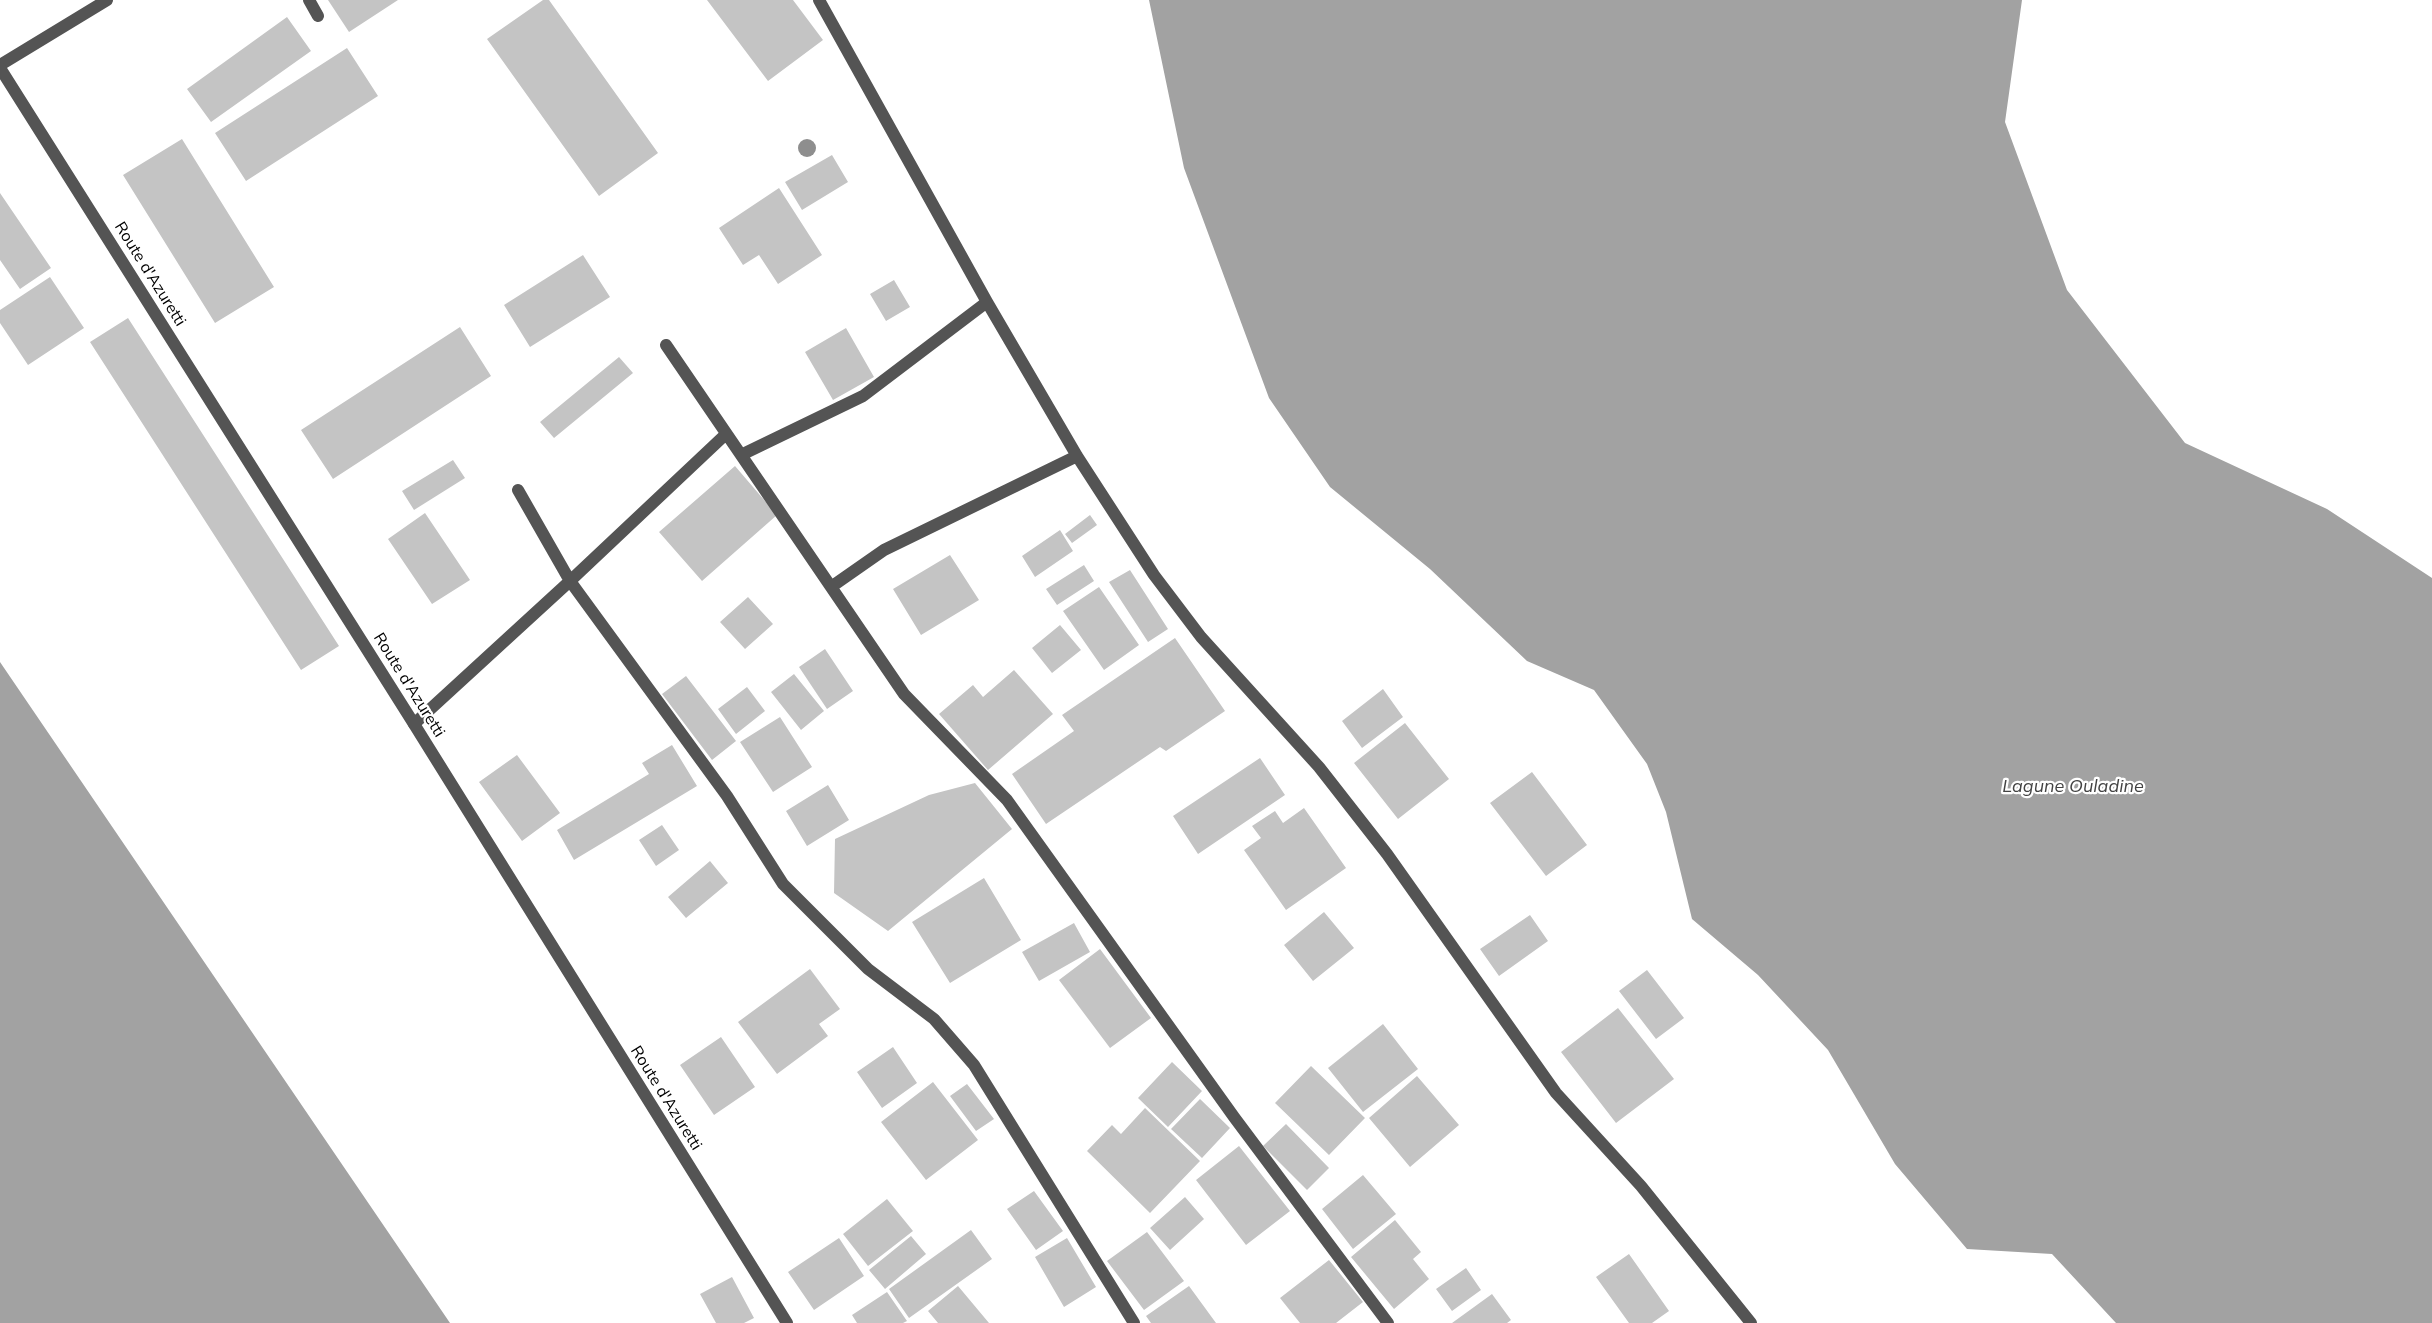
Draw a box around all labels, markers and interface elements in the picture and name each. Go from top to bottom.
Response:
street label: Route d'Azuretti [110,218,190,330]
street label: Route d'Azuretti [369,629,449,741]
water label: Lagune Ouladine [2002,776,2144,798]
street label: Route d'Azuretti [626,1042,706,1154]

